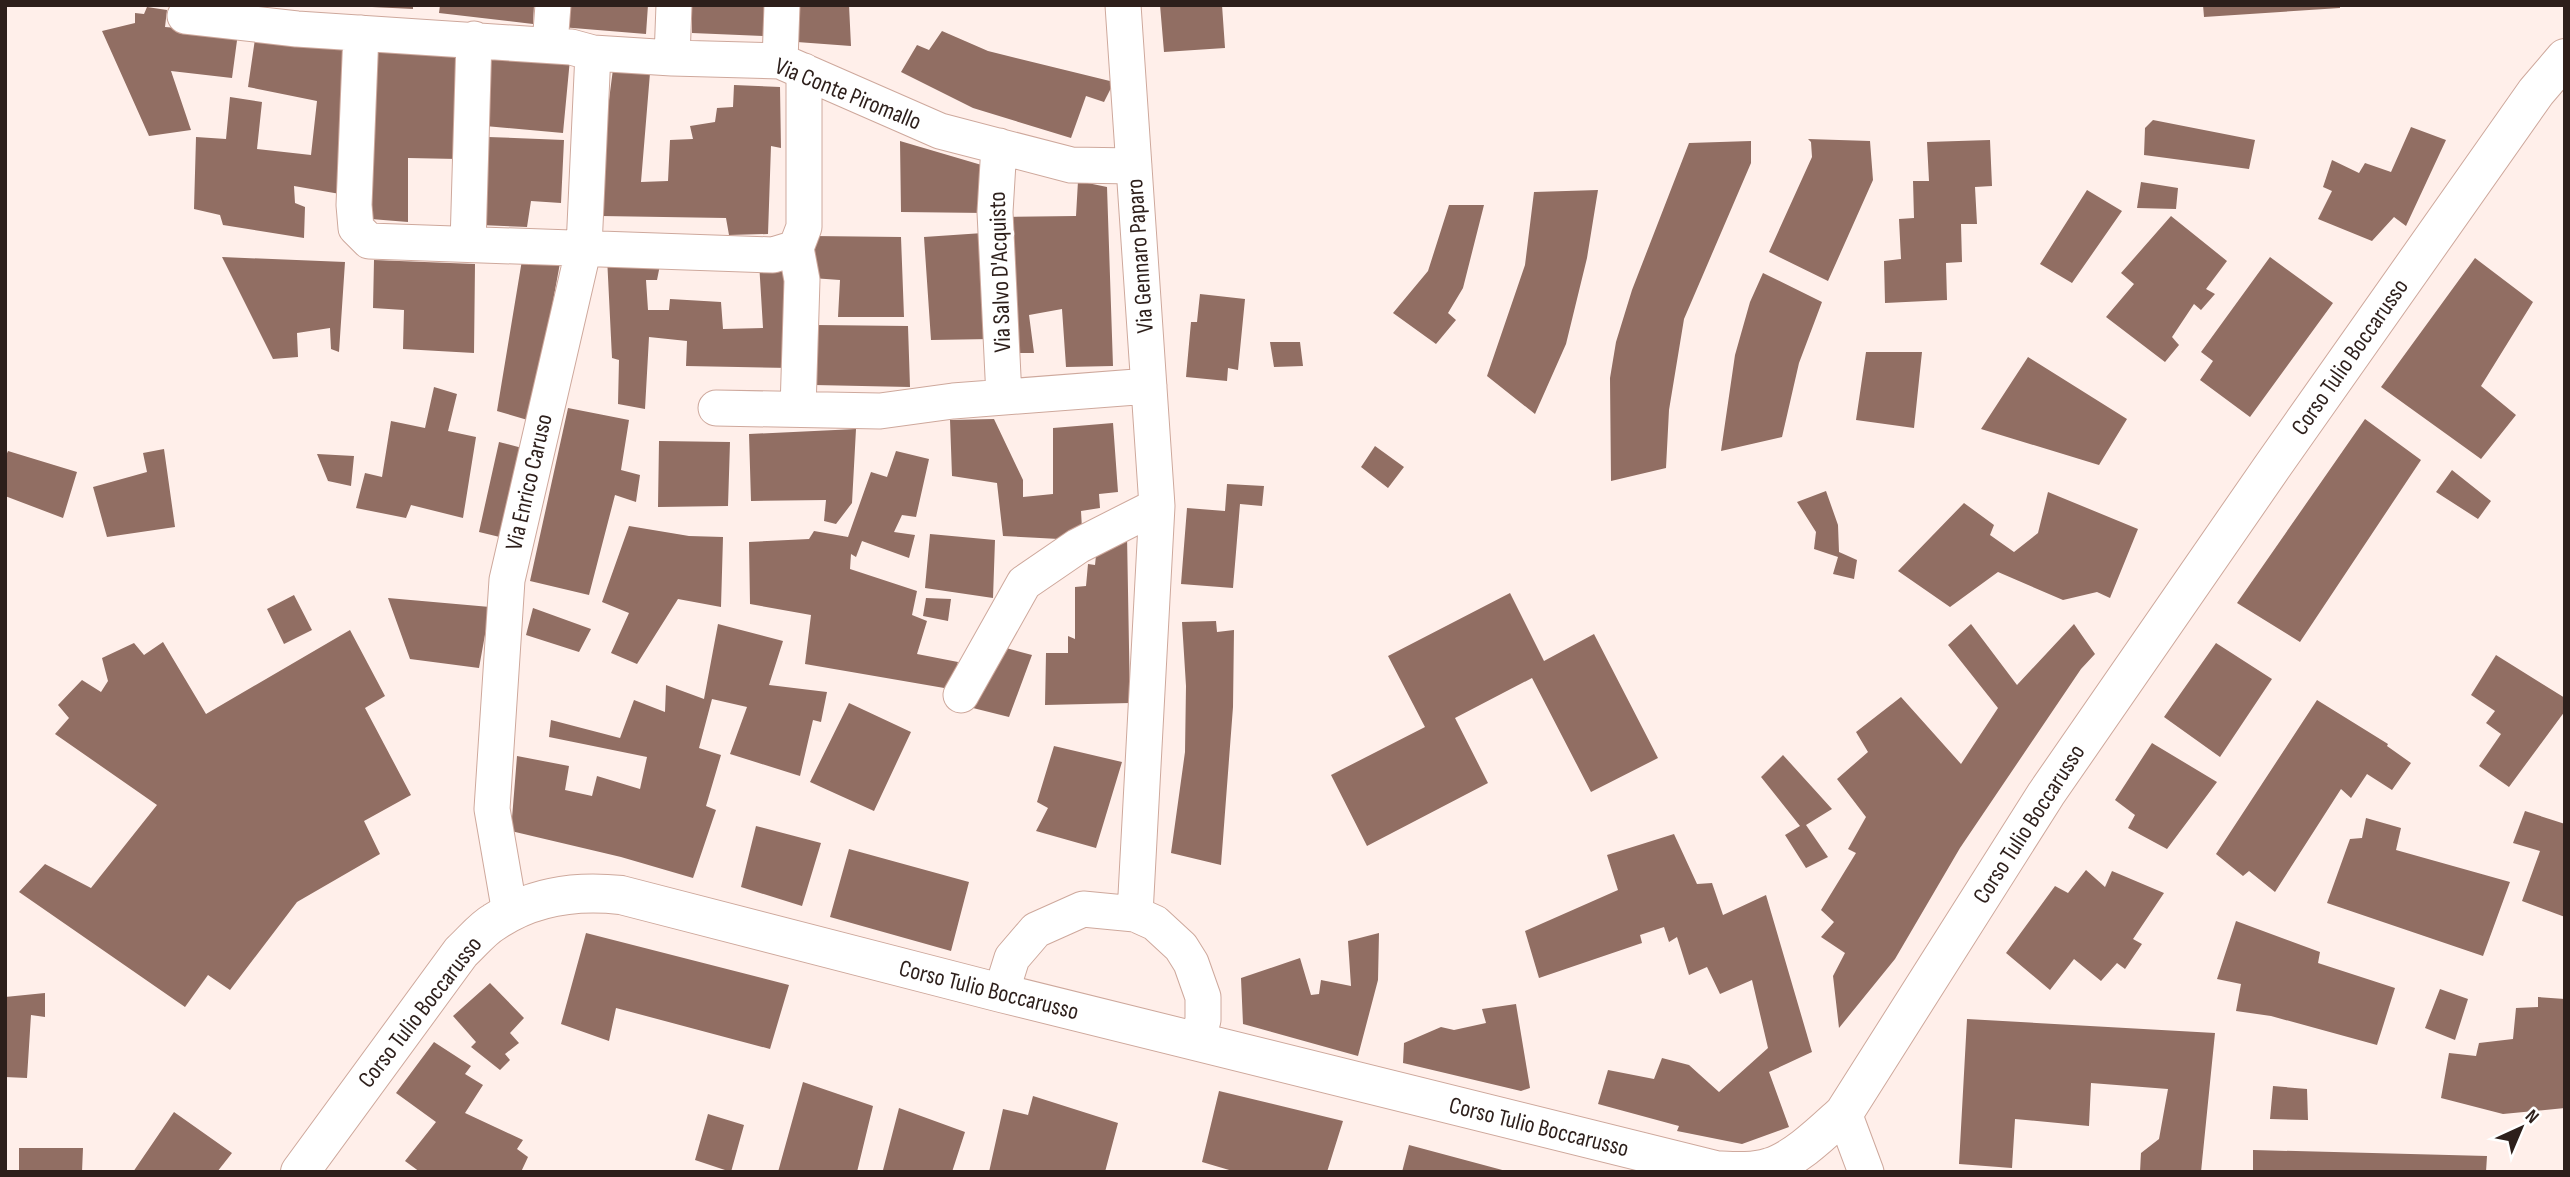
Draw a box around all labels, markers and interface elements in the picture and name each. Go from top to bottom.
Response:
street label: Via Conte Piromallo [771,51,925,137]
street label: Via Gennaro Paparo [1120,178,1160,334]
street label: Via Salvo D'Acquisto [983,191,1017,353]
street label: Corso Tulio Boccarusso [2285,273,2415,441]
street label: Via Enrico Caruso [499,411,559,553]
street label: Corso Tulio Boccarusso [1967,739,2091,909]
street label: Corso Tulio Boccarusso [352,931,488,1093]
street label: Corso Tulio Boccarusso [896,954,1082,1026]
street label: Corso Tulio Boccarusso [1446,1091,1632,1163]
north arrow [2486,1093,2556,1163]
text: N [2520,1105,2543,1129]

